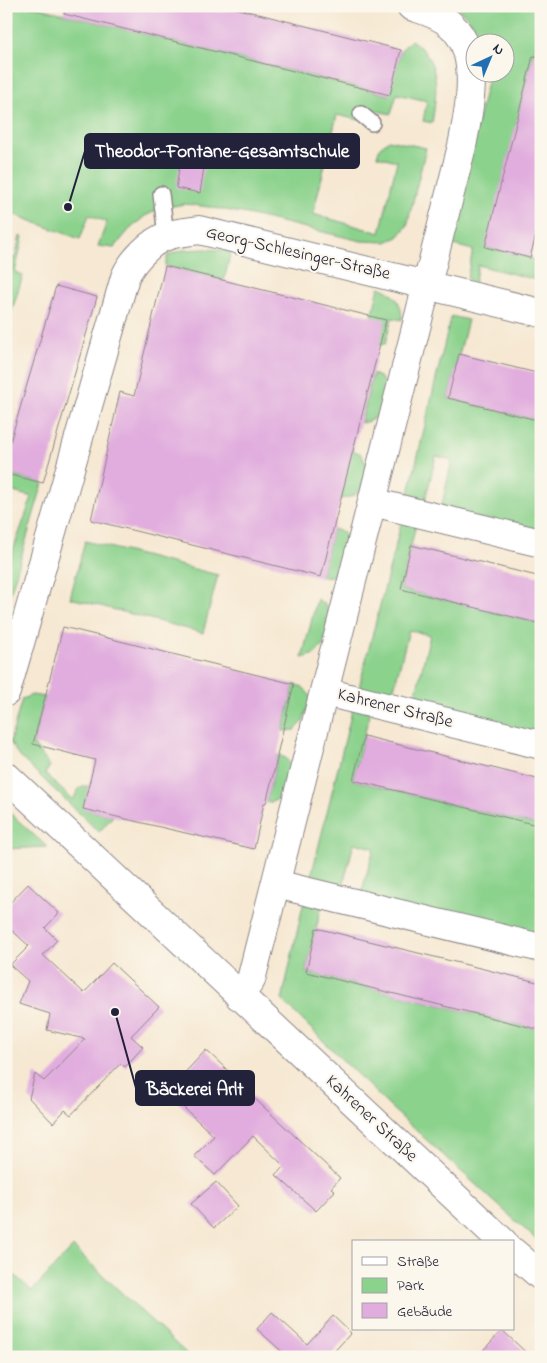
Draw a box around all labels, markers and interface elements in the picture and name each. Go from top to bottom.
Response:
north arrow [464,32,514,82]
text: N [487,39,509,61]
callout: Theodor-Fontane-Gesamtschule [85,134,359,168]
text: Theodor-Fontane-Gesamtschule [95,139,350,166]
street label: Georg-Schlesinger-Straße [203,220,394,289]
street label: Kahrener Straße [335,682,456,736]
street label: Kahrener Straße [319,1069,424,1169]
callout: Bäckerei Arlt [136,1071,254,1105]
text: Bäckerei Arlt [145,1077,244,1104]
legend [352,1240,514,1330]
text: Straße [397,1251,439,1273]
text: Park [397,1275,425,1297]
text: Gebäude [397,1301,453,1323]

